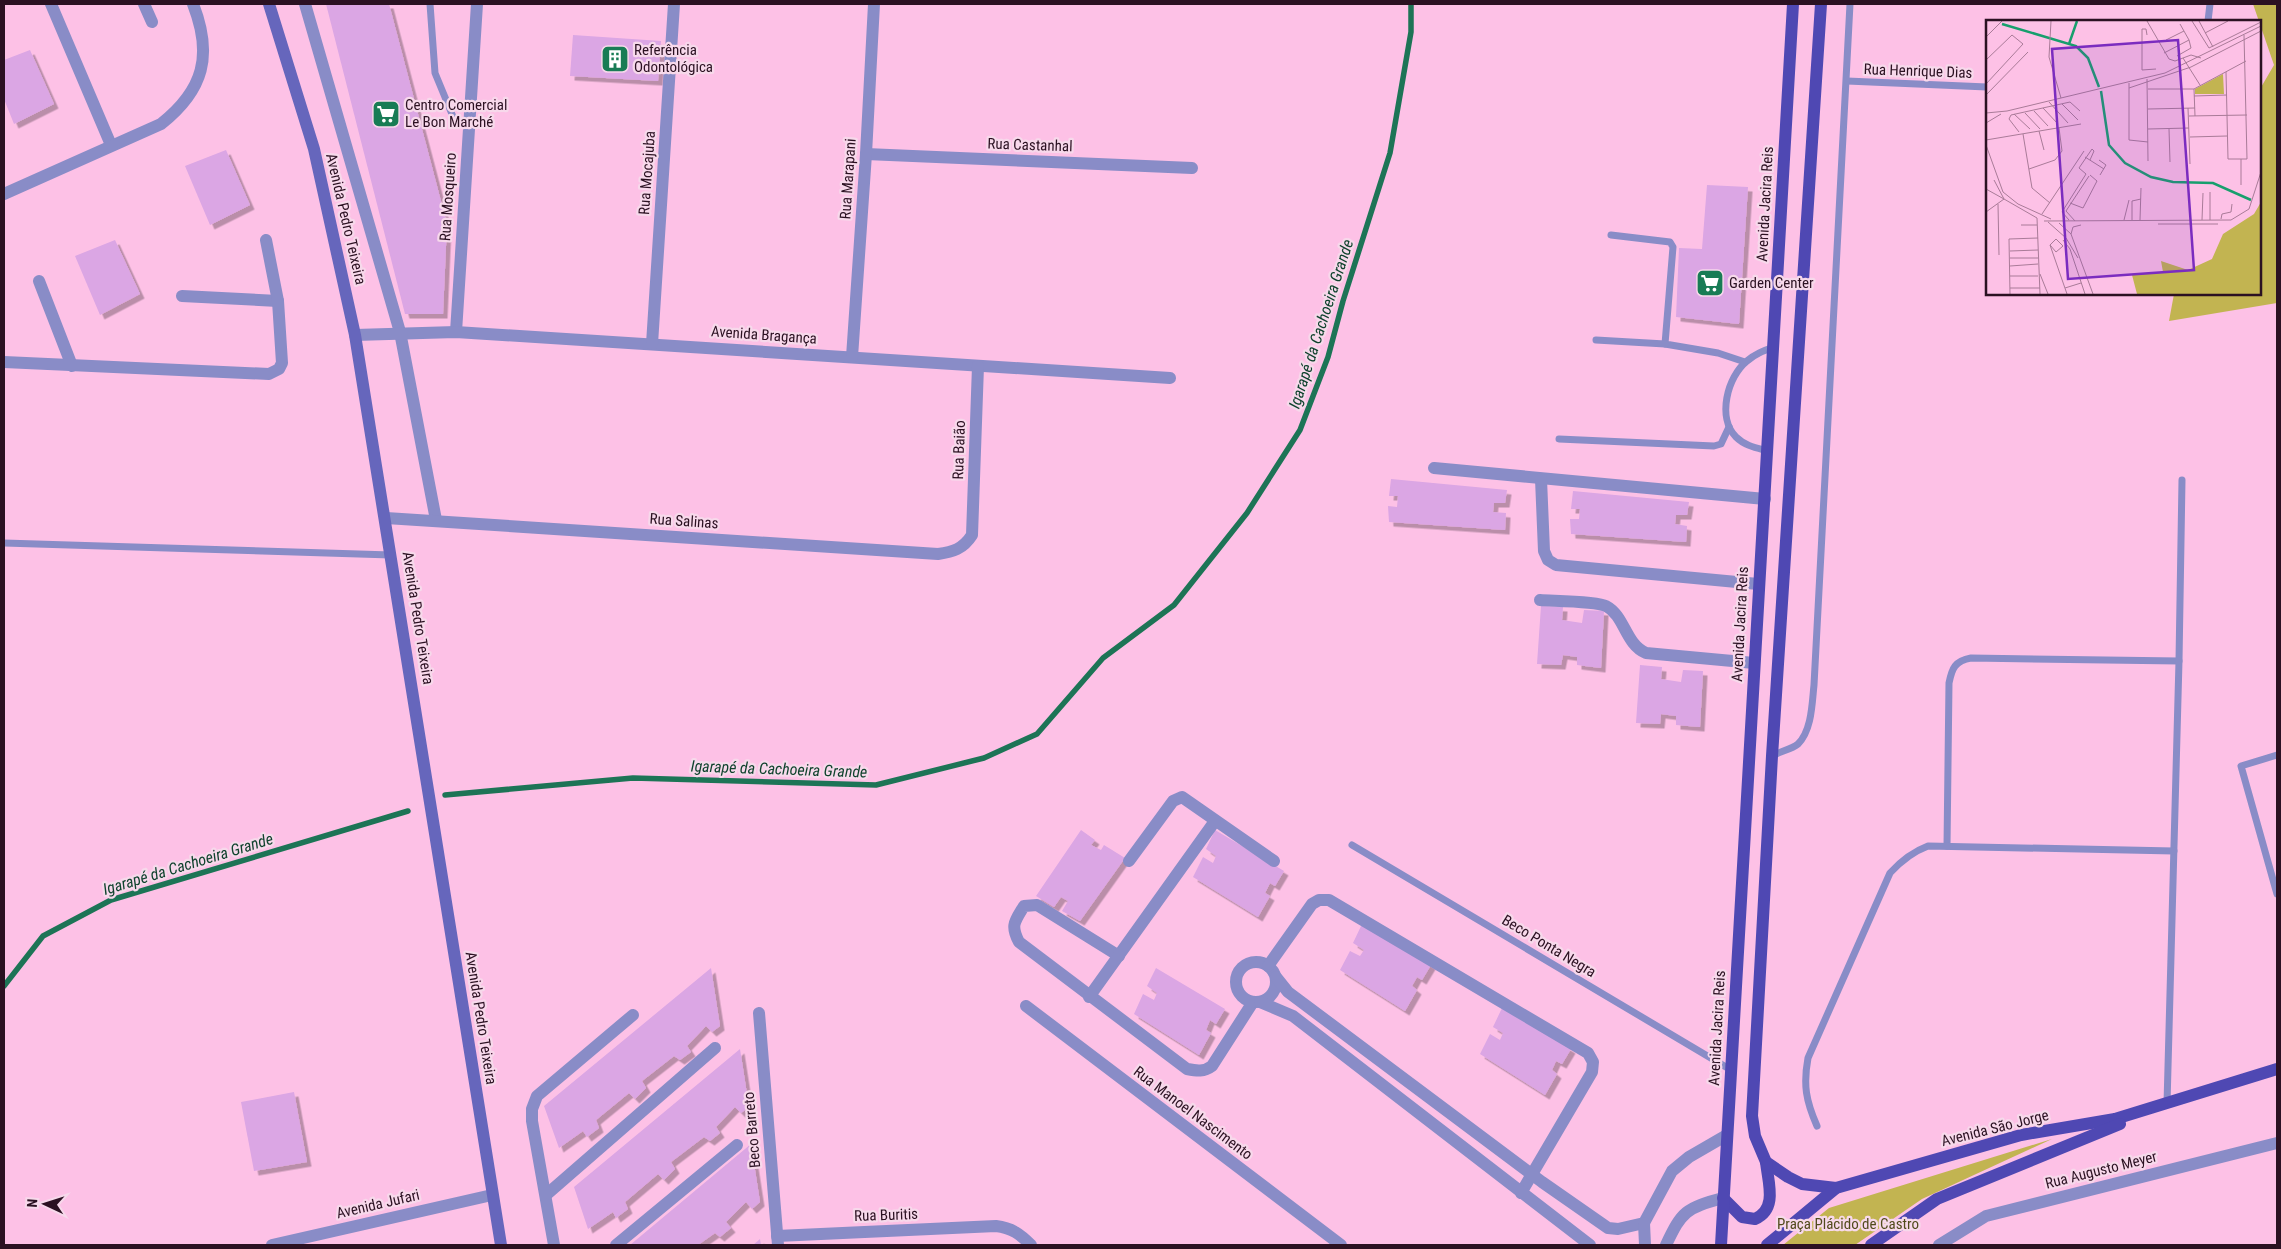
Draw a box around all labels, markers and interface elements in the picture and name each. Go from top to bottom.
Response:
inset map [1986,20,2261,295]
place label: Referência Odontológica [634,41,713,76]
building icon: Referência Odontológica [600,44,630,74]
street label: Rua Henrique Dias [1863,60,1973,82]
place label: Centro Comercial Le Bon Marché [405,96,507,131]
supermarket icon: Centro Comercial Le Bon Marché [371,99,401,129]
street label: Rua Mocajuba [635,130,659,216]
street label: Rua Castanhal [987,135,1073,155]
street label: Rua Marapani [836,138,860,220]
street label: Avenida Jacira Reis [1753,146,1777,262]
street label: Avenida Pedro Teixeira [322,152,370,286]
street label: Rua Mosqueiro [436,152,460,242]
water label: Igarapé da Cachoeira Grande [1285,237,1357,411]
supermarket icon: Garden Center [1695,268,1725,298]
place label: Garden Center [1729,274,1814,292]
street label: Avenida Bragança [710,322,818,348]
street label: Rua Baião [949,420,969,480]
street label: Rua Salinas [649,510,719,532]
street label: Avenida Pedro Teixeira [399,550,437,686]
street label: Avenida Jacira Reis [1728,566,1752,682]
water label: Igarapé da Cachoeira Grande [690,756,868,782]
water label: Igarapé da Cachoeira Grande [101,829,275,899]
street label: Beco Ponta Negra [1499,911,1599,981]
street label: Avenida Pedro Teixeira [462,950,500,1086]
street label: Avenida Jacira Reis [1705,970,1729,1086]
street label: Rua Manoel Nascimento [1130,1062,1256,1164]
street label: Beco Barreto [740,1091,764,1169]
street label: Avenida São Jorge [1939,1106,2051,1150]
street label: Rua Augusto Meyer [2043,1147,2159,1193]
north arrow [20,1179,70,1229]
street label: Avenida Jufari [335,1186,421,1222]
text: N [24,1198,40,1208]
street label: Rua Buritis [854,1205,918,1225]
park label: Praça Plácido de Castro [1777,1215,1919,1233]

